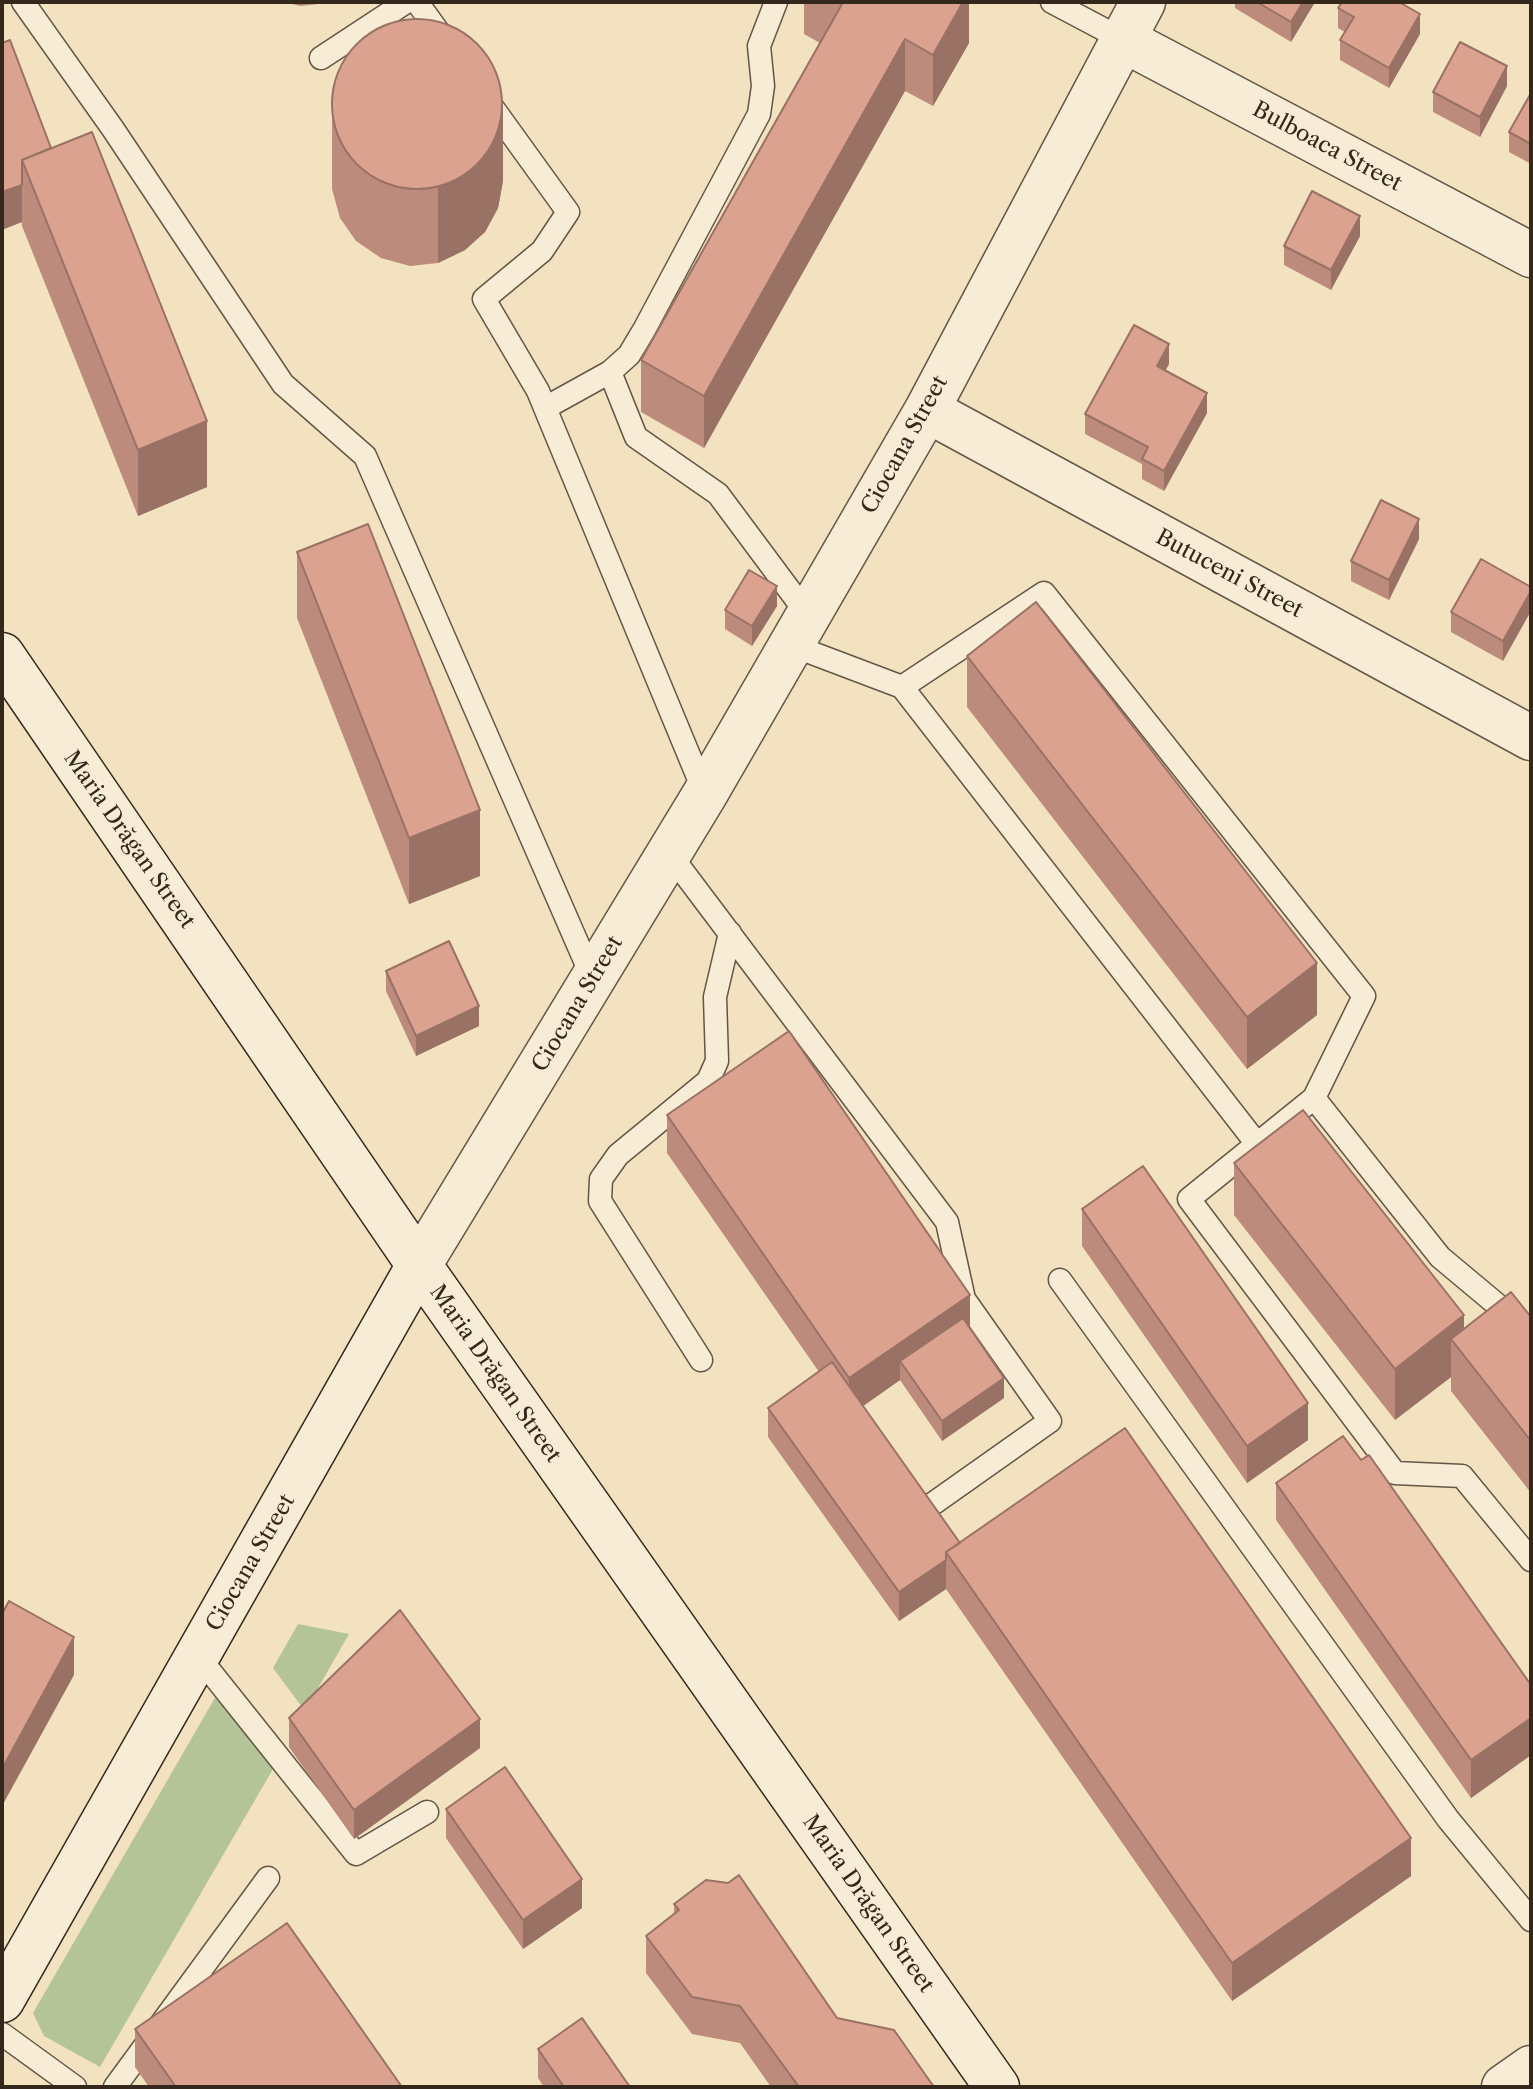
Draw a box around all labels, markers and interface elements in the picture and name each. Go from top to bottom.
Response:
street label: Bulboaca Street [1248,97,1406,197]
street label: Ciocana Street [856,371,954,519]
street label: Butuceni Street [1151,524,1307,624]
street label: Maria Drăgan Street [58,746,200,934]
street label: Ciocana Street [527,931,629,1077]
street label: Maria Drăgan Street [424,1280,566,1468]
street label: Ciocana Street [201,1490,301,1636]
street label: Maria Drăgan Street [797,1810,939,1998]

